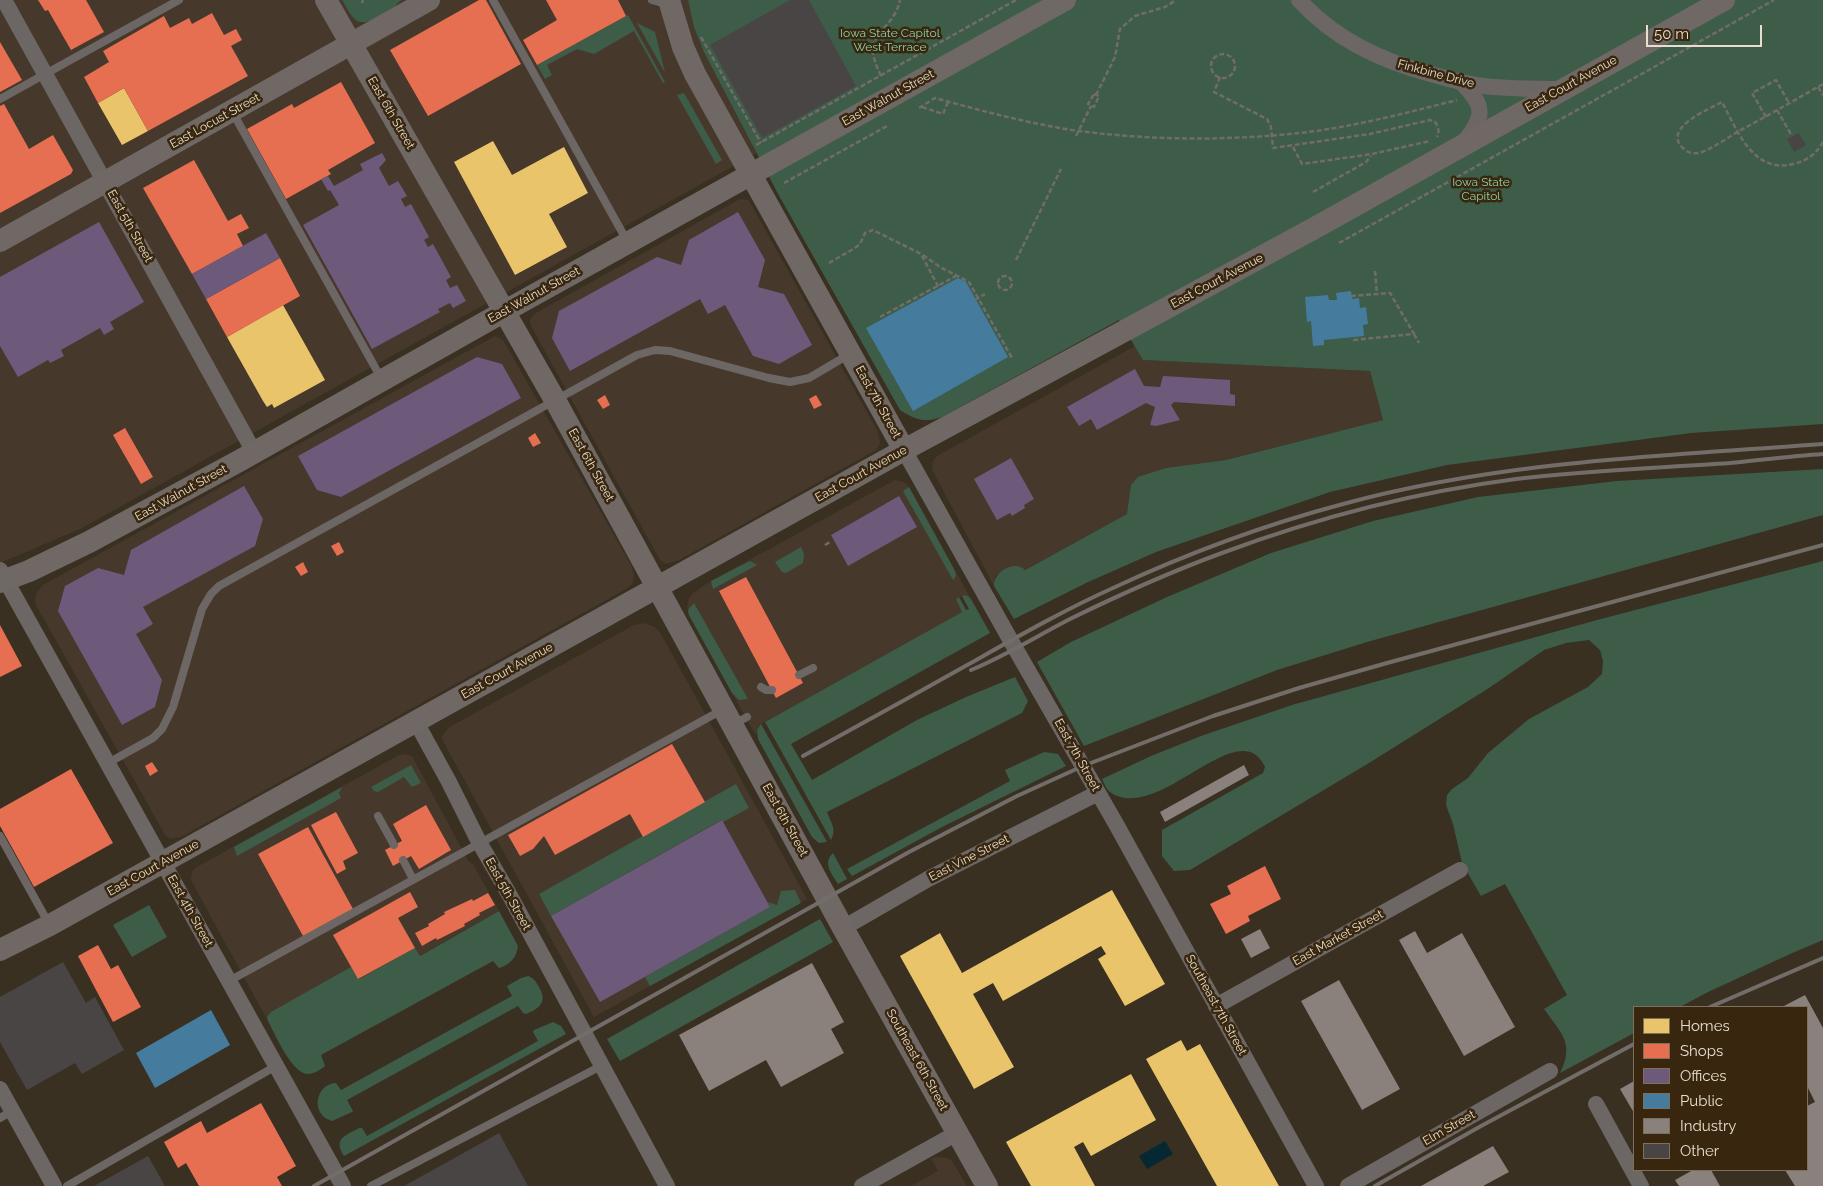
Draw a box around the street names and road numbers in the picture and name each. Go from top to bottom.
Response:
street label: East Court Avenue [1523,53,1619,115]
street label: Finkbine Drive [1396,57,1476,91]
street label: East Walnut Street [840,67,936,129]
street label: East 6th Street [364,74,418,152]
street label: East Locust Street [168,90,262,152]
street label: East 5th Street [104,187,156,265]
street label: East Court Avenue [1168,251,1266,311]
street label: East Walnut Street [486,264,582,326]
street label: East 7th Street [852,363,904,441]
street label: East 6th Street [565,426,617,504]
street label: East Court Avenue [813,443,909,505]
street label: East Walnut Street [133,462,229,524]
street label: East Court Avenue [459,640,555,702]
street label: East 7th Street [1051,716,1103,794]
street label: East 6th Street [759,781,811,859]
street label: East Vine Street [927,832,1011,884]
street label: East Court Avenue [105,837,201,899]
street label: East 5th Street [482,855,534,933]
street label: East 4th Street [164,872,216,950]
street label: East Market Street [1290,907,1386,969]
street label: Southeast 7th Street [1182,952,1250,1058]
street label: Southeast 6th Street [883,1007,951,1113]
street label: Elm Street [1420,1107,1478,1149]

